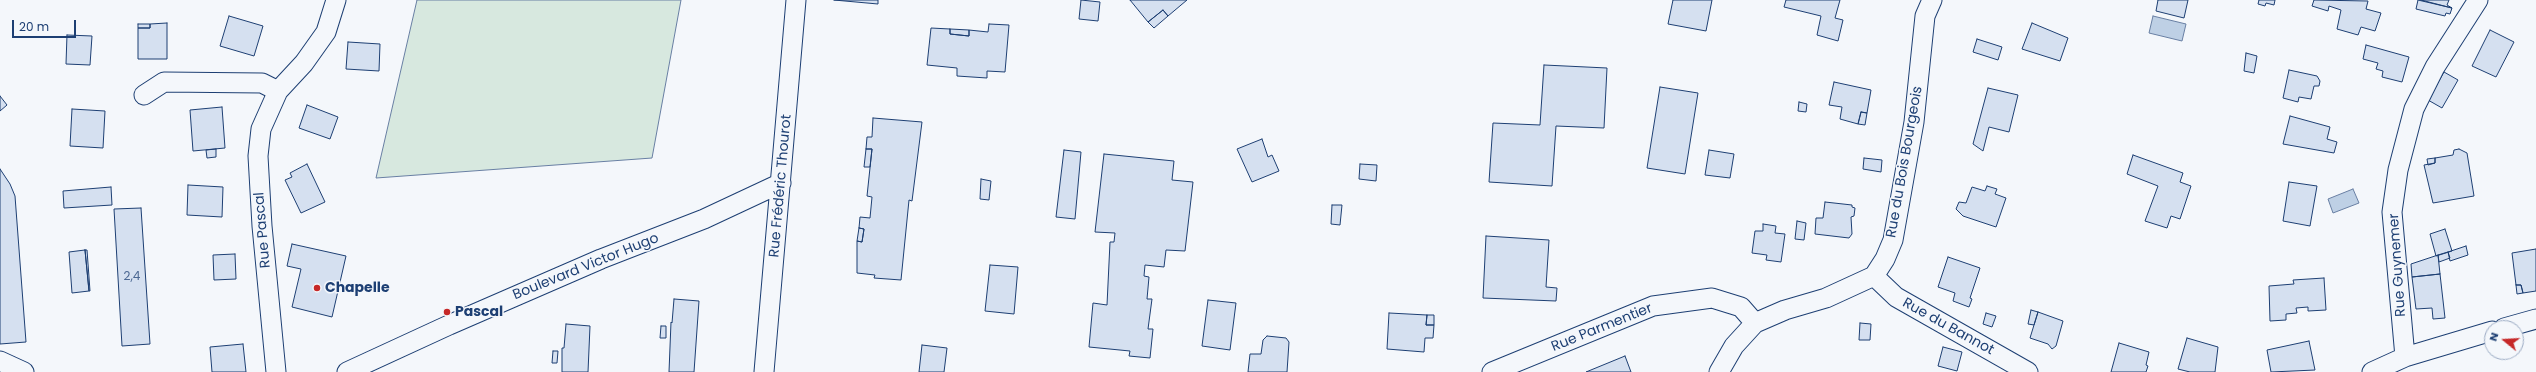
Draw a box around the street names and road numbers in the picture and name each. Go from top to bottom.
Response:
street label: Rue du Bois Bourgeois [1883,85,1927,239]
street label: Rue Frédéric Thourot [766,114,796,258]
street label: Rue Pascal [251,191,275,269]
street label: Rue Guynemer [2386,213,2410,317]
street label: Boulevard Victor Hugo [511,230,661,304]
street label: Rue du Bannot [1899,295,1997,359]
street label: Rue Parmentier [1549,300,1655,356]

